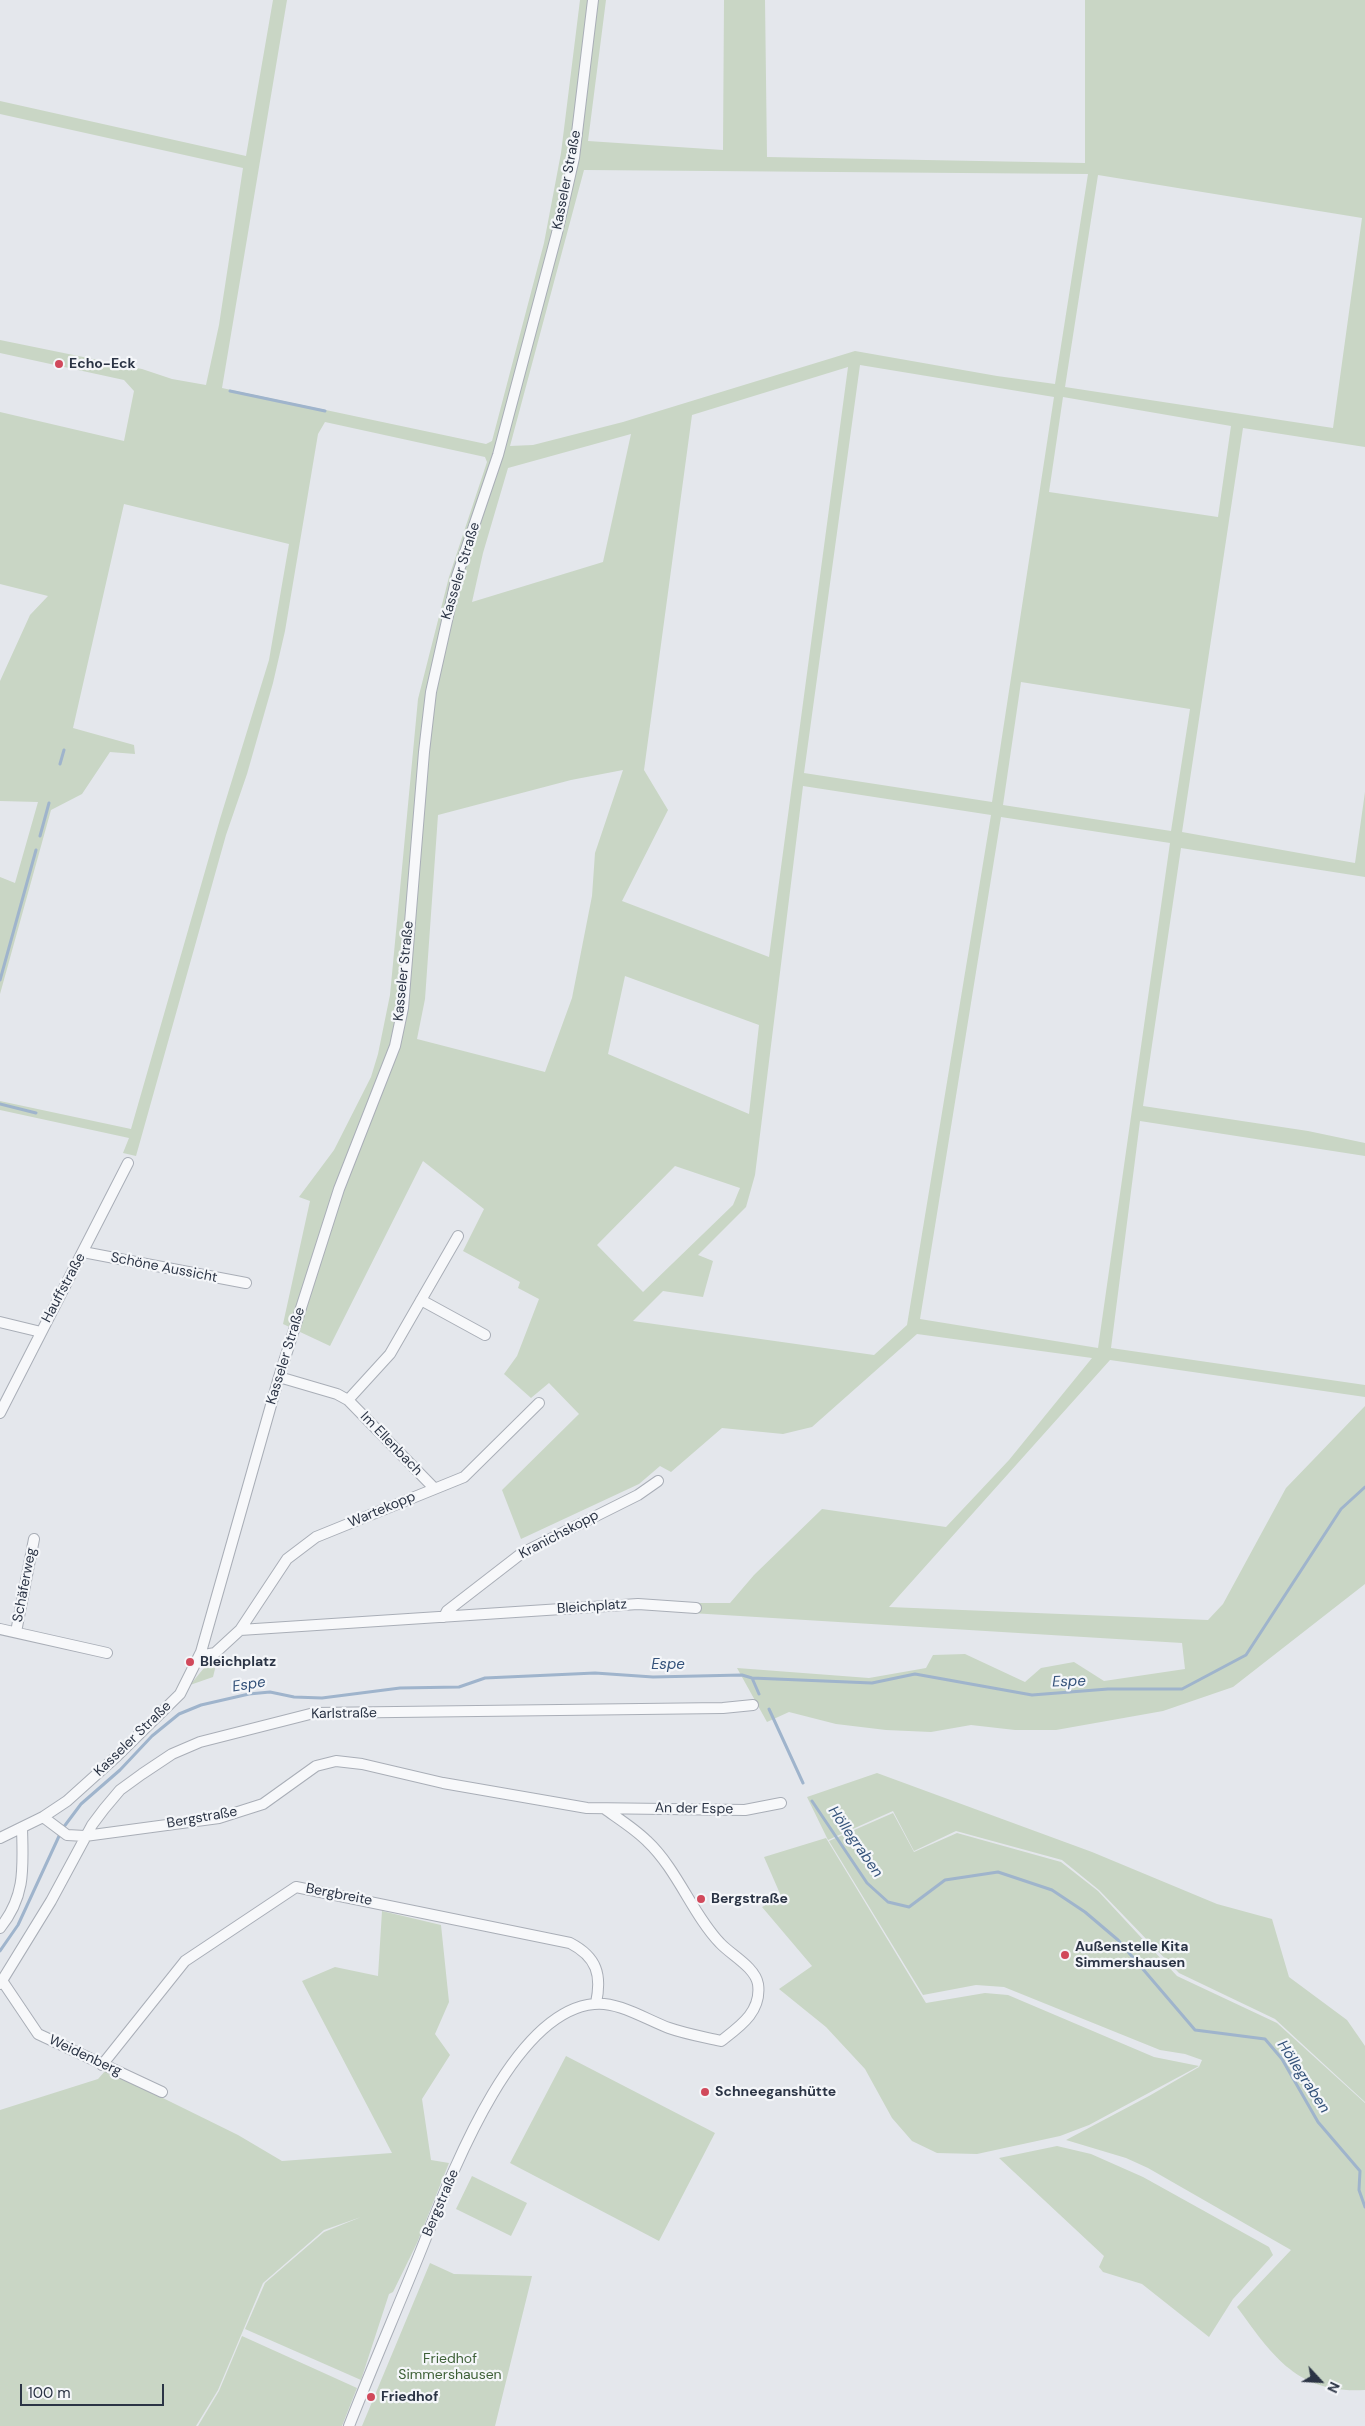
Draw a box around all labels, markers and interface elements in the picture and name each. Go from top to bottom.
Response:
street label: Kasseler Straße [549,129,585,231]
place label: Echo-Eck [69,356,136,372]
marker: Echo-Eck [53,358,65,370]
street label: Kasseler Straße [438,520,484,622]
street label: Kasseler Straße [390,920,418,1022]
street label: Schöne Aussicht [109,1249,219,1287]
street label: Hauffstraße [39,1250,89,1326]
street label: Kasseler Straße [263,1305,309,1407]
street label: Im Ellenbach [356,1409,426,1479]
street label: Wartekopp [346,1488,418,1532]
street label: Kranichskopp [516,1507,602,1563]
street label: Schäferweg [10,1546,40,1624]
street label: Bleichplatz [556,1596,628,1618]
place label: Bleichplatz [200,1654,276,1670]
marker: Bleichplatz [184,1656,196,1668]
water label: Espe [651,1656,685,1674]
water label: Espe [1052,1672,1086,1692]
water label: Espe [231,1673,267,1697]
street label: Kasseler Straße [91,1698,175,1780]
street label: Karlstraße [311,1705,377,1723]
street label: An der Espe [655,1800,733,1818]
water label: Höllegraben [824,1803,886,1881]
street label: Bergstraße [165,1804,239,1832]
street label: Bergbreite [304,1880,374,1910]
place label: Bergstraße [711,1891,788,1907]
marker: Bergstraße [695,1893,707,1905]
place label: Außenstelle Kita Simmershausen [1075,1939,1188,1971]
marker: Außenstelle Kita Simmershausen [1059,1949,1071,1961]
street label: Weidenberg [46,2032,124,2080]
water label: Höllegraben [1273,2037,1333,2117]
place label: Schneeganshütte [715,2084,836,2100]
marker: Schneeganshütte [699,2086,711,2098]
street label: Bergstraße [419,2167,463,2239]
park label: Friedhof Simmershausen [398,2351,502,2384]
north arrow [1295,2356,1345,2406]
scale bar [22,2374,166,2406]
text: N [1323,2379,1344,2396]
text: 100 m [28,2383,71,2403]
place label: Friedhof [381,2389,438,2405]
marker: Friedhof [365,2391,377,2403]

